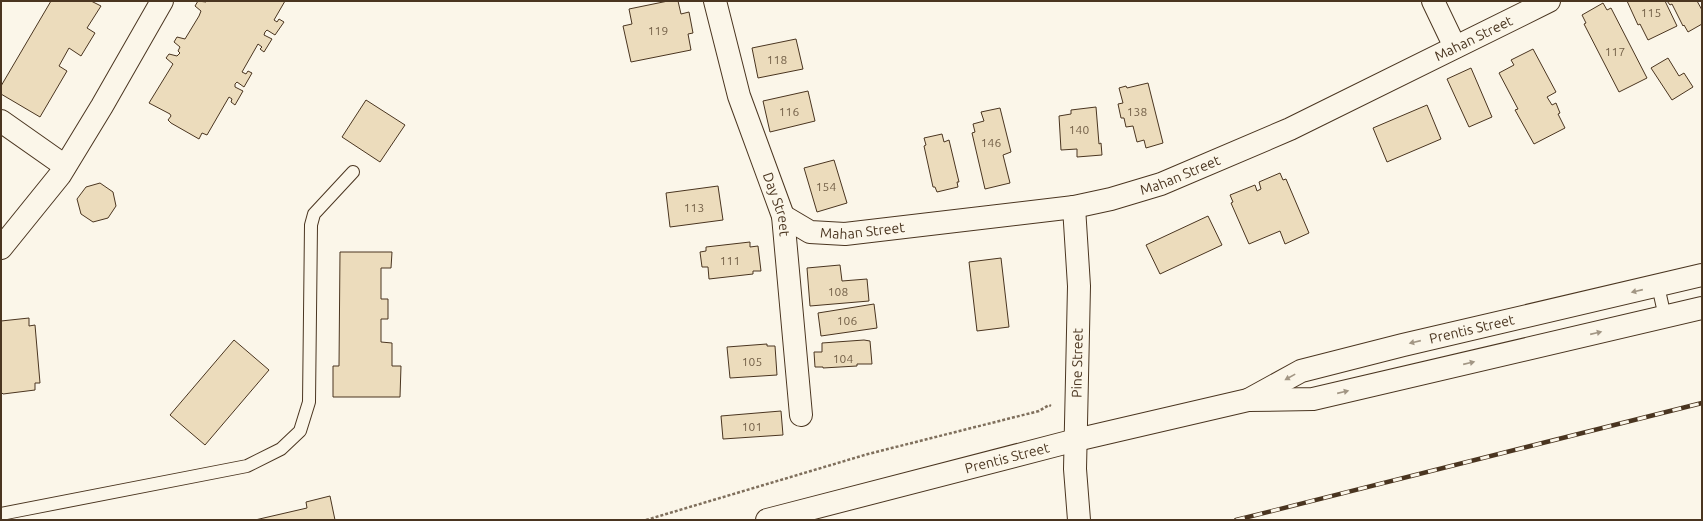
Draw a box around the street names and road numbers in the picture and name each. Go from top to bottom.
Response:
street label: Mahan Street [1432,12,1516,64]
street label: Mahan Street [1138,152,1223,198]
street label: Day Street [760,170,793,237]
street label: Mahan Street [820,219,906,242]
street label: Prentis Street [1428,311,1516,347]
street label: Pine Street [1068,327,1086,398]
street label: Prentis Street [963,439,1052,476]

